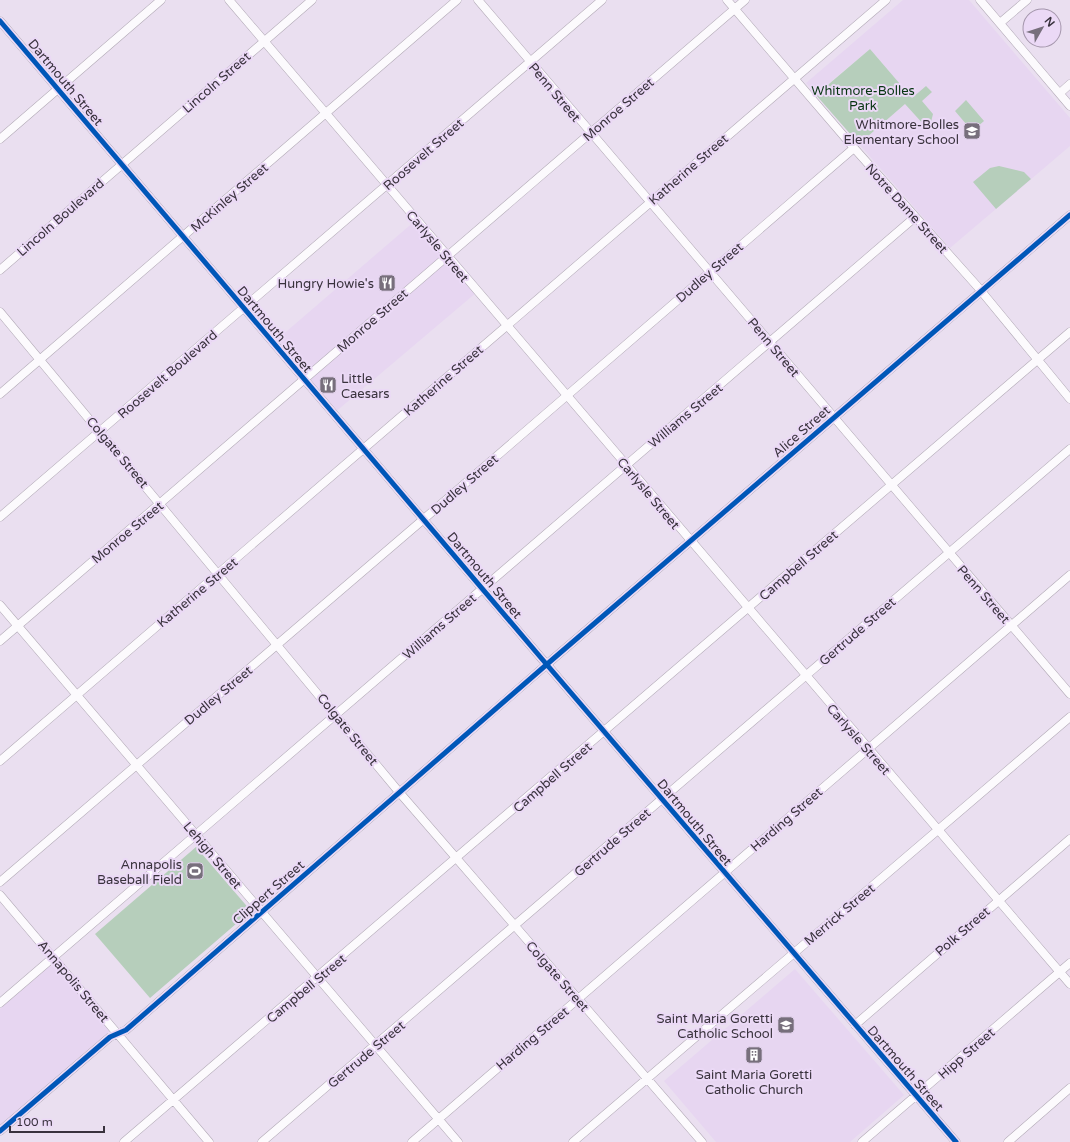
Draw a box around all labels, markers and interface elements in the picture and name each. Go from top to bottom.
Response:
north arrow [1022,8,1062,48]
text: N [1042,14,1057,30]
street label: Dartmouth Street [24,36,106,129]
street label: Lincoln Street [179,49,254,117]
street label: Penn Street [525,60,584,125]
street label: Monroe Street [580,75,657,145]
park label: Whitmore-Bolles Park [811,83,915,114]
street label: Roosevelt Street [380,115,467,194]
place label: Whitmore-Bolles Elementary School [844,117,959,148]
school or university icon: Whitmore-Bolles Elementary School [962,121,982,141]
street label: Katherine Street [646,131,732,209]
street label: McKinley Street [188,160,272,236]
street label: Notre Dame Street [862,160,951,257]
street label: Lincoln Boulevard [14,176,108,260]
street label: Carlysle Street [403,207,472,286]
street label: Dudley Street [673,239,747,306]
restaurant icon: Hungry Howie's [377,273,397,293]
place label: Hungry Howie's [278,276,374,292]
street label: Dartmouth Street [233,283,315,376]
street label: Monroe Street [334,286,411,356]
street label: Penn Street [744,315,803,380]
street label: Roosevelt Boulevard [115,327,221,422]
street label: Katherine Street [401,342,487,420]
place label: Little Caesars [341,371,389,402]
restaurant icon: Little Caesars [318,375,338,395]
street label: Williams Street [645,380,726,451]
street label: Alice Street [770,402,834,461]
street label: Colgate Street [83,414,152,492]
street label: Dudley Street [428,451,502,518]
street label: Carlysle Street [614,454,683,533]
street label: Monroe Street [88,498,167,567]
street label: Campbell Street [756,527,841,604]
street label: Dartmouth Street [443,529,525,622]
street label: Katherine Street [154,554,241,631]
street label: Penn Street [953,562,1013,627]
street label: Williams Street [400,591,480,663]
street label: Gertrude Street [816,594,899,669]
street label: Dudley Street [181,663,256,729]
street label: Colgate Street [313,690,381,769]
street label: Carlysle Street [823,701,893,778]
street label: Campbell Street [510,739,595,816]
street label: Dartmouth Street [653,776,735,869]
street label: Harding Street [747,784,826,855]
street label: Gertrude Street [571,805,654,880]
street label: Lehigh Street [180,819,245,892]
place label: Annapolis Baseball Field [97,857,182,888]
street label: Clippert Street [230,857,308,928]
sports icon: Annapolis Baseball Field [185,861,205,881]
street label: Merrick Street [801,881,878,949]
street label: Polk Street [932,904,993,960]
street label: Annapolis Street [34,937,112,1026]
street label: Colgate Street [522,938,592,1015]
street label: Campbell Street [264,951,350,1027]
street label: Harding Street [493,1004,572,1074]
place label: Saint Maria Goretti Catholic School [657,1011,773,1042]
school or university icon: Saint Maria Goretti Catholic School [776,1015,796,1035]
street label: Gertrude Street [325,1018,409,1092]
street label: Dartmouth Street [864,1023,947,1115]
street label: Hipp Street [935,1025,998,1083]
building icon: Saint Maria Goretti Catholic Church [744,1045,764,1065]
place label: Saint Maria Goretti Catholic Church [696,1067,812,1098]
scale bar [10,1108,104,1134]
text: 100 m [16,1115,53,1129]

